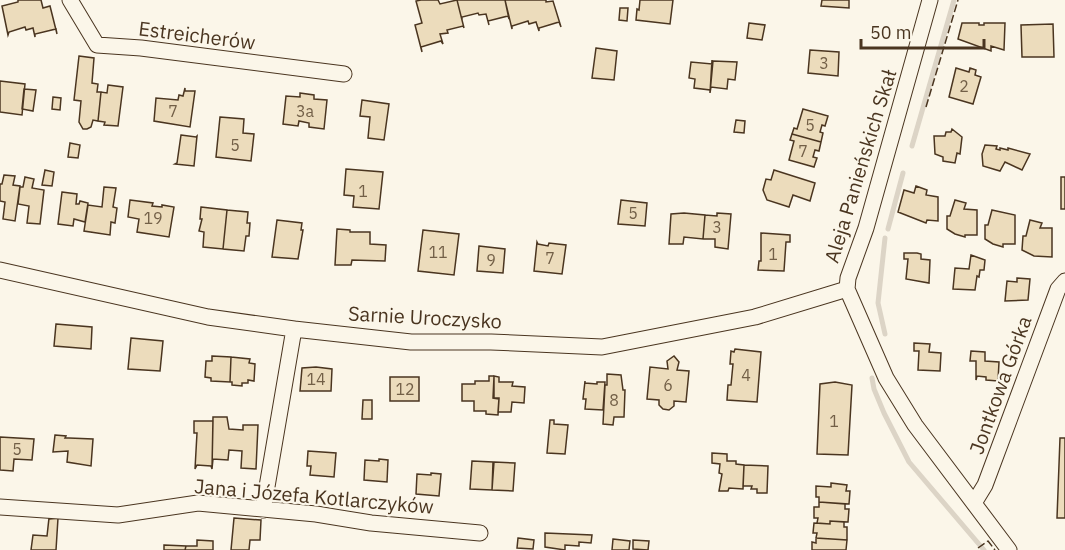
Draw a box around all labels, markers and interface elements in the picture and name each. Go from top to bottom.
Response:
scale bar [861,12,984,50]
street label: Estreicherów [137,14,257,56]
text: 50 m [870,21,912,44]
house number: 3 [819,53,829,73]
street label: Aleja Panieńskich Skał [818,66,902,266]
house number: 2 [959,76,969,96]
house number: 7 [168,101,178,121]
house number: 3a [296,101,315,121]
house number: 5 [805,115,815,135]
house number: 5 [230,135,240,155]
house number: 7 [798,141,808,161]
house number: 1 [358,181,368,201]
house number: 5 [628,203,638,223]
house number: 19 [143,208,163,228]
house number: 3 [712,217,722,237]
house number: 11 [428,242,448,262]
house number: 1 [768,244,778,264]
house number: 7 [545,248,555,268]
house number: 9 [486,250,496,270]
street label: Sarnie Uroczysko [347,299,503,335]
street label: Jontkowa Górka [962,312,1038,458]
house number: 4 [741,365,751,385]
house number: 14 [306,369,326,389]
house number: 6 [663,375,673,395]
house number: 12 [395,379,415,399]
house number: 8 [609,390,619,410]
house number: 1 [829,411,839,431]
house number: 5 [12,439,22,459]
street label: Jana i Józefa Kotlarczyków [193,472,435,520]

